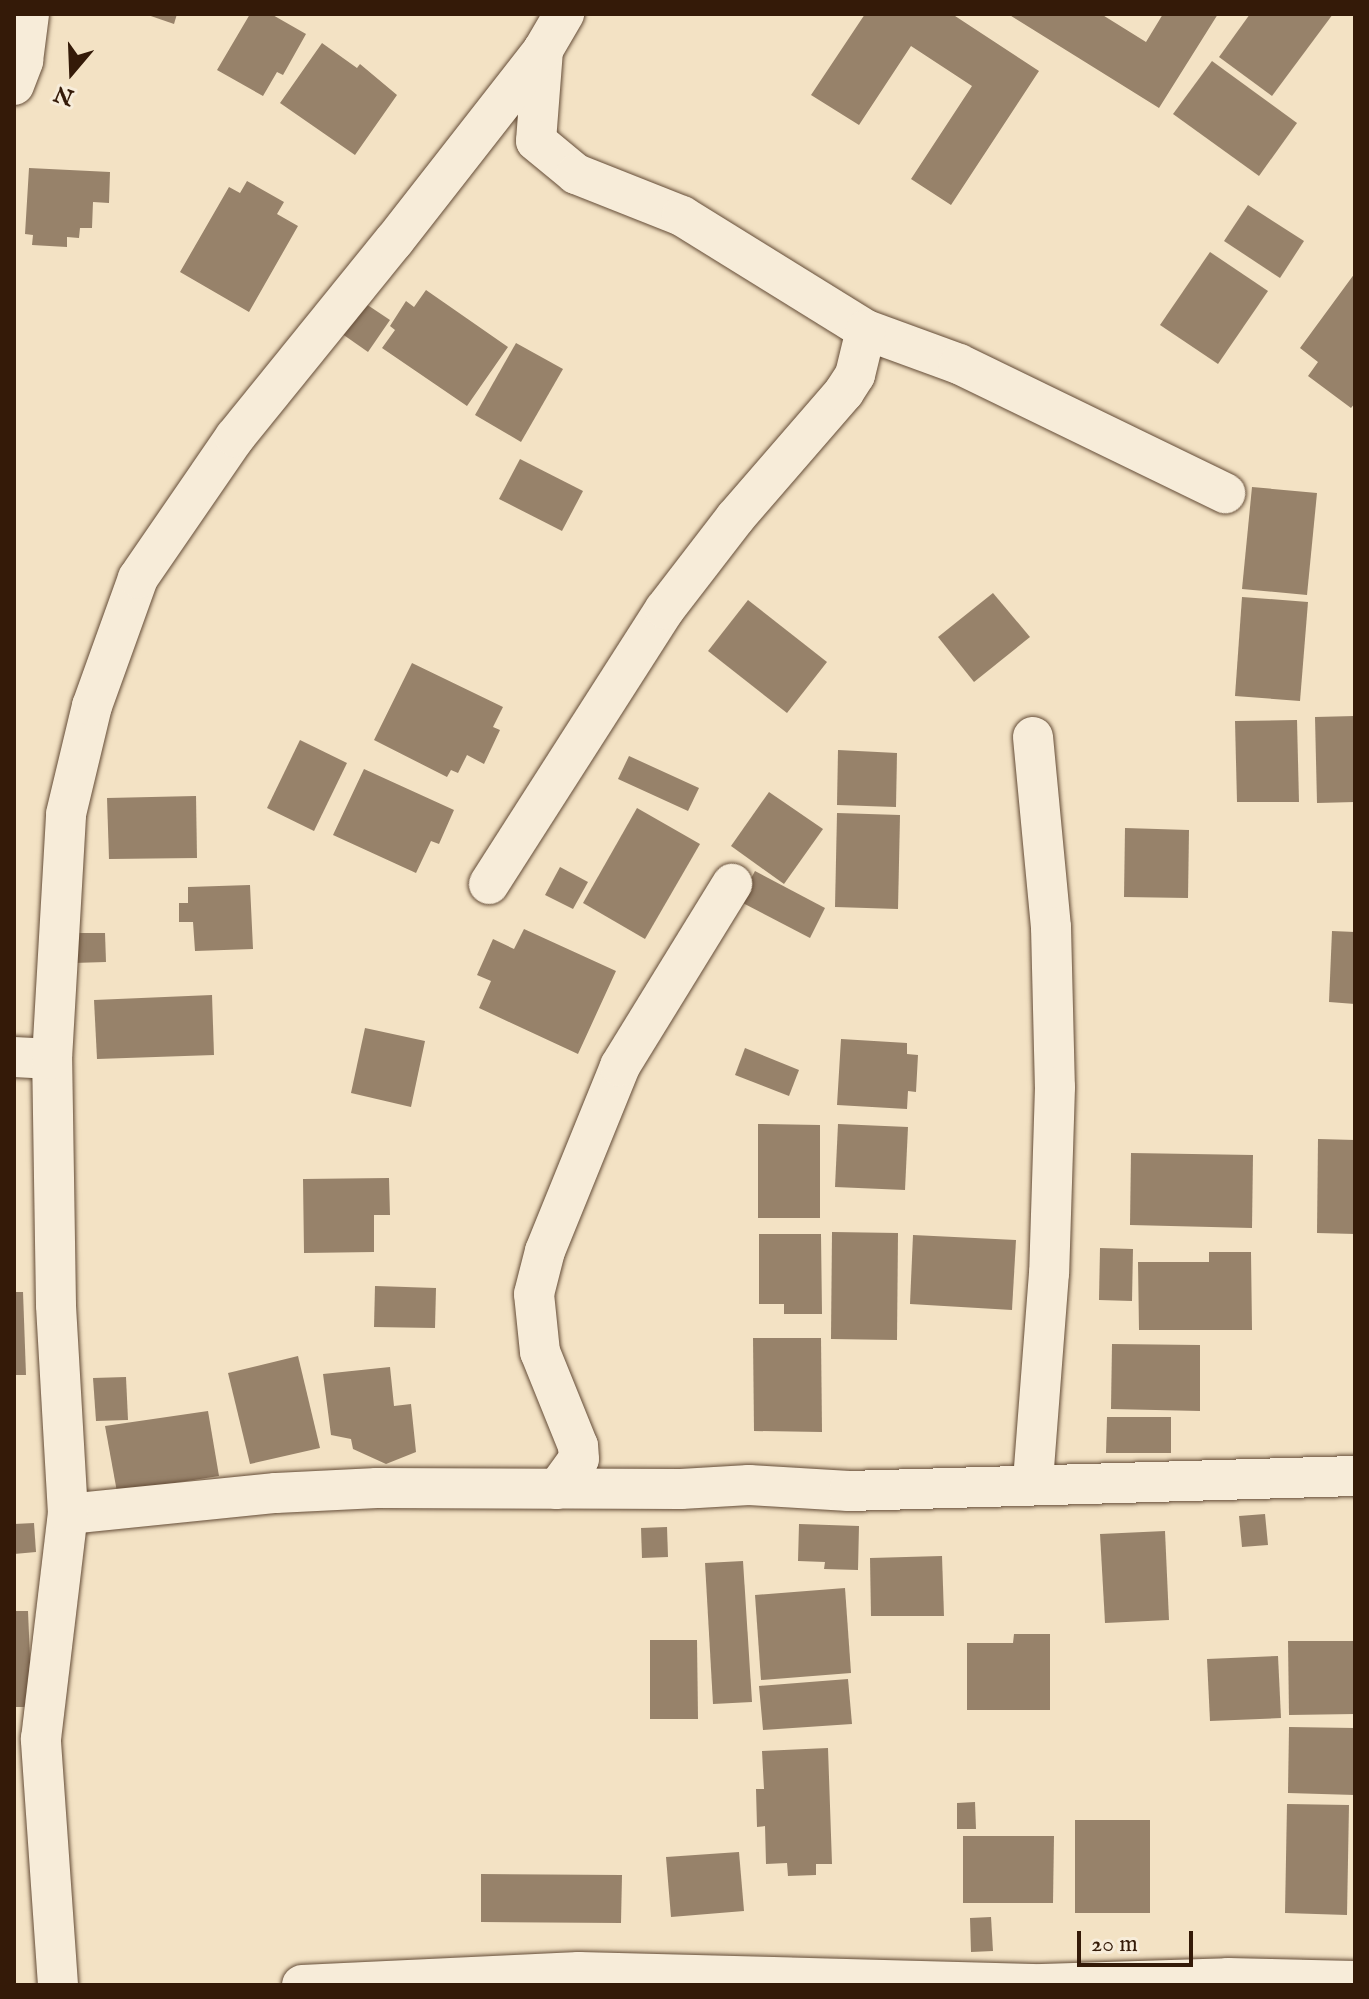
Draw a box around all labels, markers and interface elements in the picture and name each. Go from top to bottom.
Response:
north arrow [32,32,112,112]
text: N [51,78,78,111]
scale bar [1081,1915,1197,1965]
text: 20 m [1091,1929,1138,1960]

